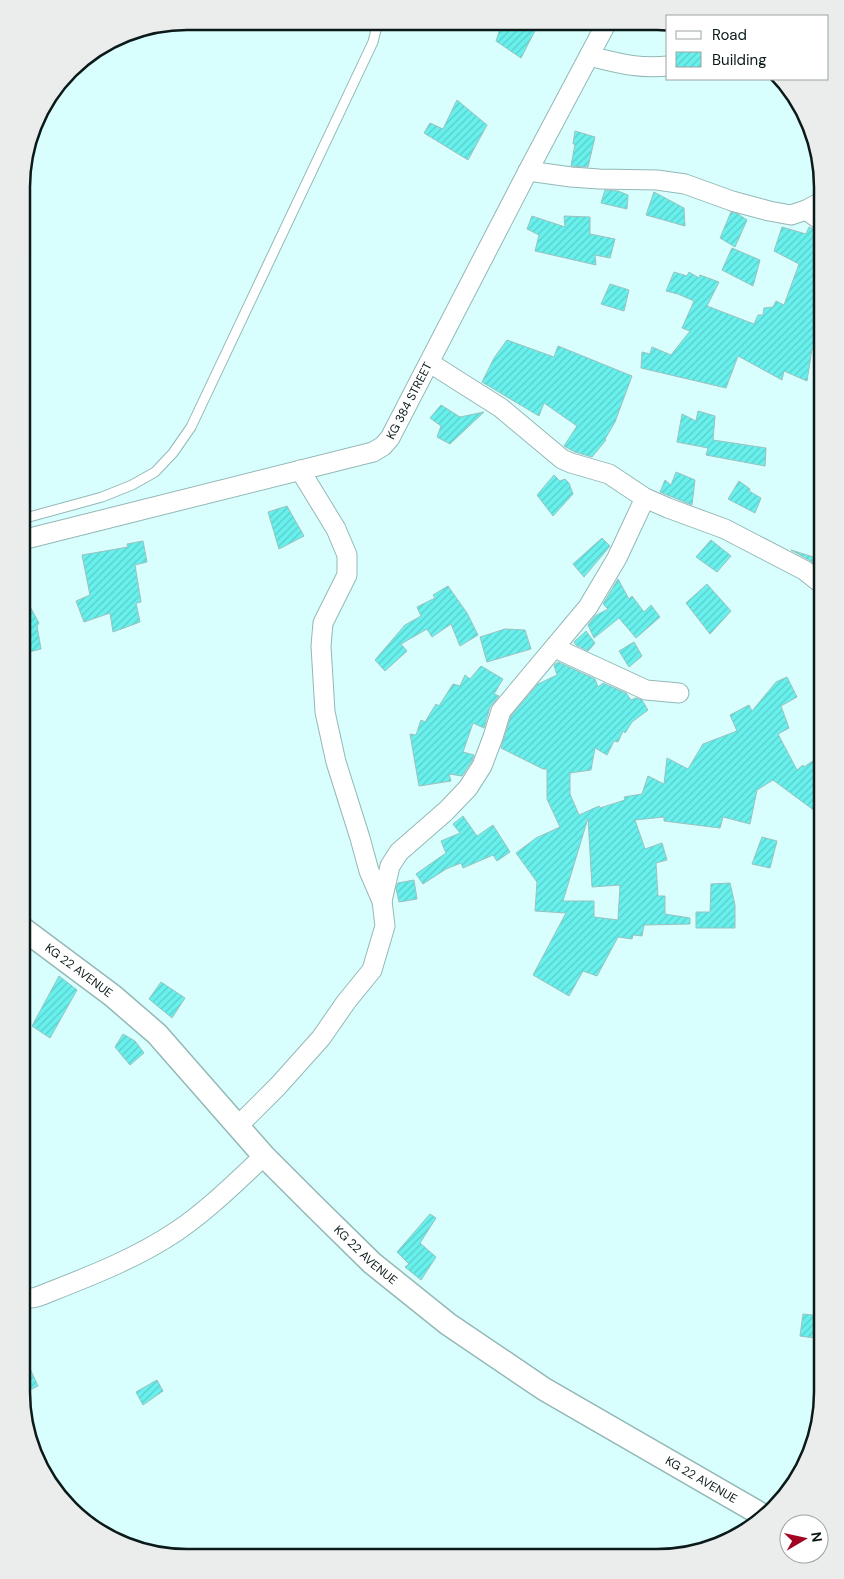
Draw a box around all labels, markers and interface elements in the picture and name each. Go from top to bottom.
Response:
legend [666,15,829,80]
text: Road [712,25,747,45]
text: Building [712,50,767,70]
street label: KG 384 STREET [383,359,436,442]
street label: KG 22 AVENUE [42,940,116,1001]
street label: KG 22 AVENUE [331,1222,401,1288]
street label: KG 22 AVENUE [662,1453,740,1507]
north arrow [779,1514,829,1564]
text: N [807,1531,827,1543]

